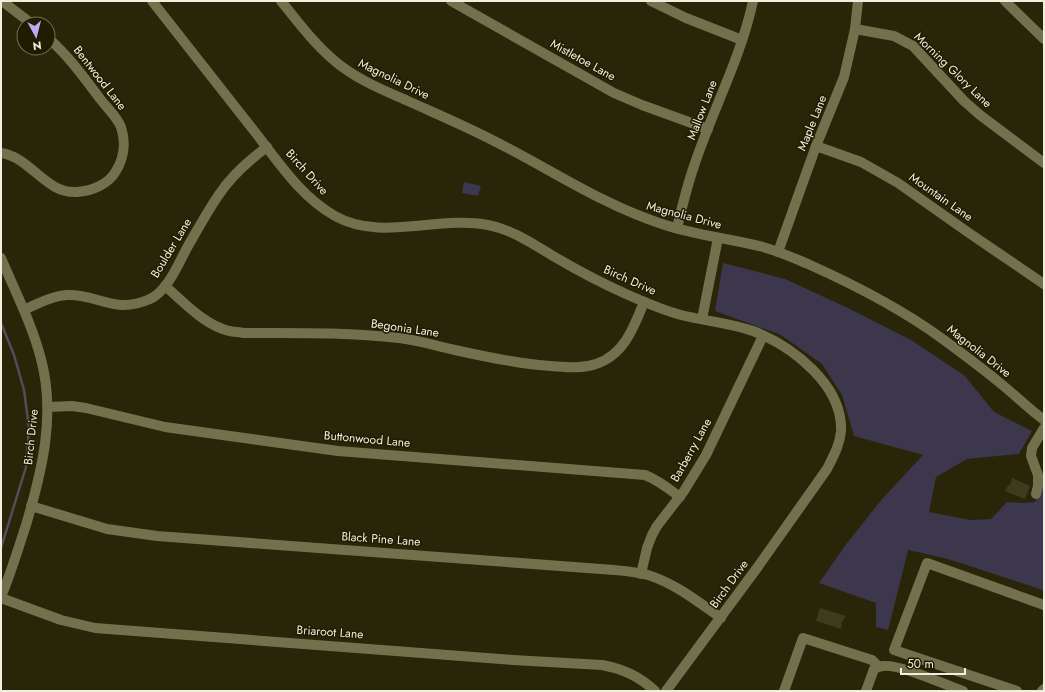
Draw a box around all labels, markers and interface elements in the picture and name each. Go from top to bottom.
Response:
north arrow [16,16,56,56]
street label: Morning Glory Lane [910,28,996,112]
street label: Mistletoe Lane [547,35,619,85]
text: N [32,37,43,54]
street label: Bentwood Lane [69,42,131,114]
street label: Magnolia Drive [355,54,433,104]
street label: Mallow Lane [682,77,722,143]
street label: Maple Lane [793,92,831,154]
street label: Birch Drive [282,145,332,199]
street label: Mountain Lane [905,168,977,226]
street label: Magnolia Drive [644,196,724,234]
street label: Boulder Lane [146,215,196,281]
street label: Birch Drive [601,260,659,300]
street label: Begonia Lane [370,314,440,342]
street label: Magnolia Drive [943,320,1015,382]
street label: Birch Drive [19,408,43,466]
street label: Barberry Lane [666,415,716,485]
street label: Buttonwood Lane [323,426,411,452]
street label: Black Pine Lane [341,527,421,551]
street label: Birch Drive [705,556,753,612]
street label: Briaroot Lane [296,621,364,643]
scale bar [901,650,965,676]
text: 50 m [907,655,934,673]

